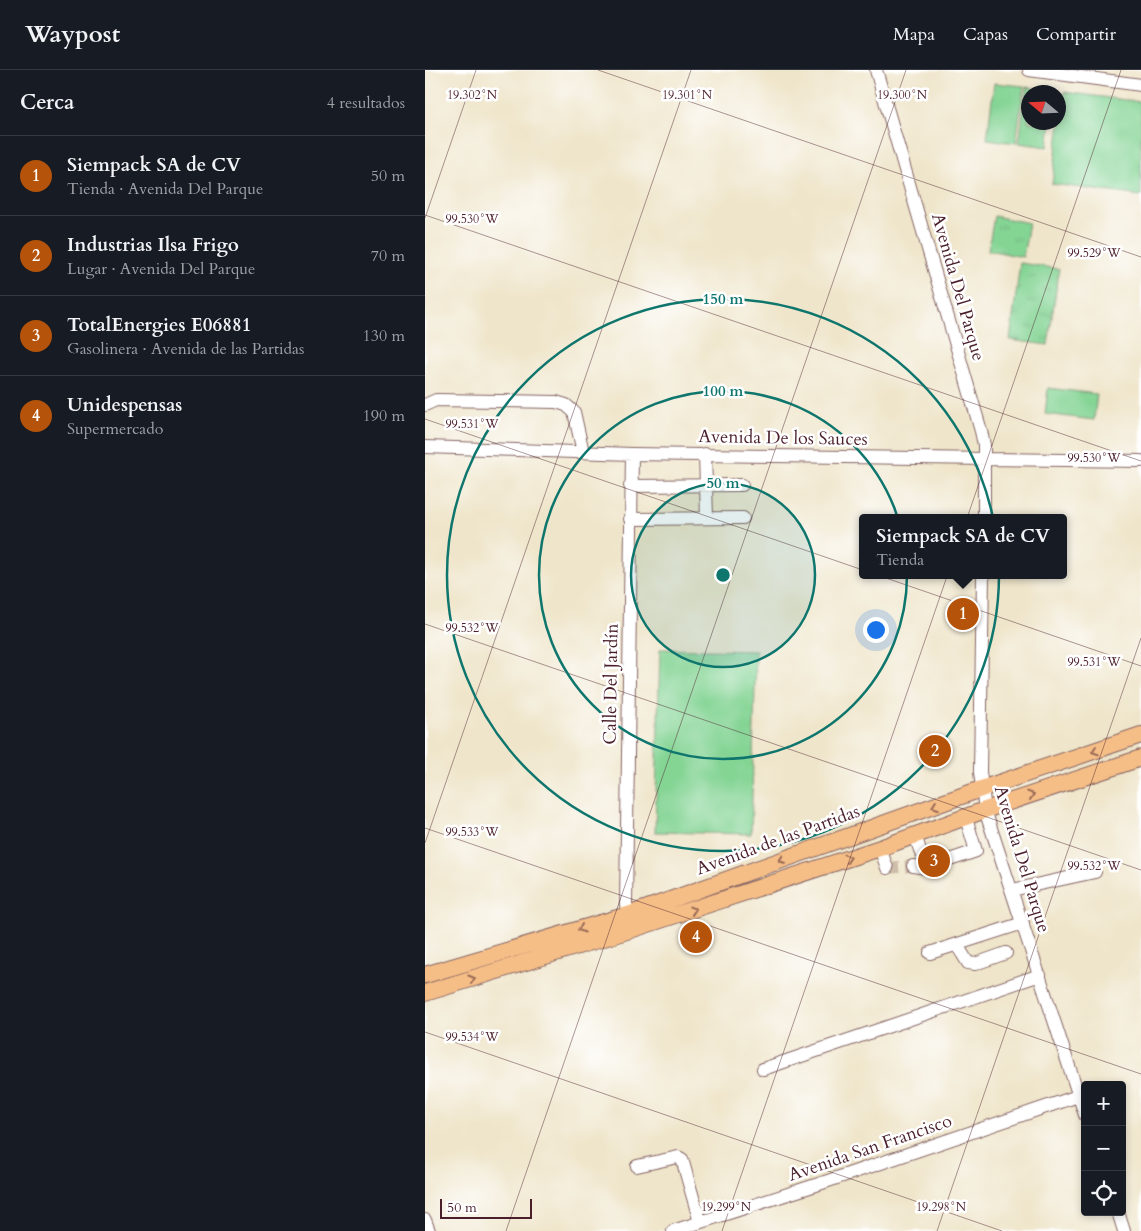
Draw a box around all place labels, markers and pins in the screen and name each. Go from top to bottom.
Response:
centre of rings [714,566,732,584]
pin: 1 [947,595,979,633]
pin: 2 [919,732,951,770]
pin: 3 [918,842,950,880]
pin: 4 [680,918,712,956]

